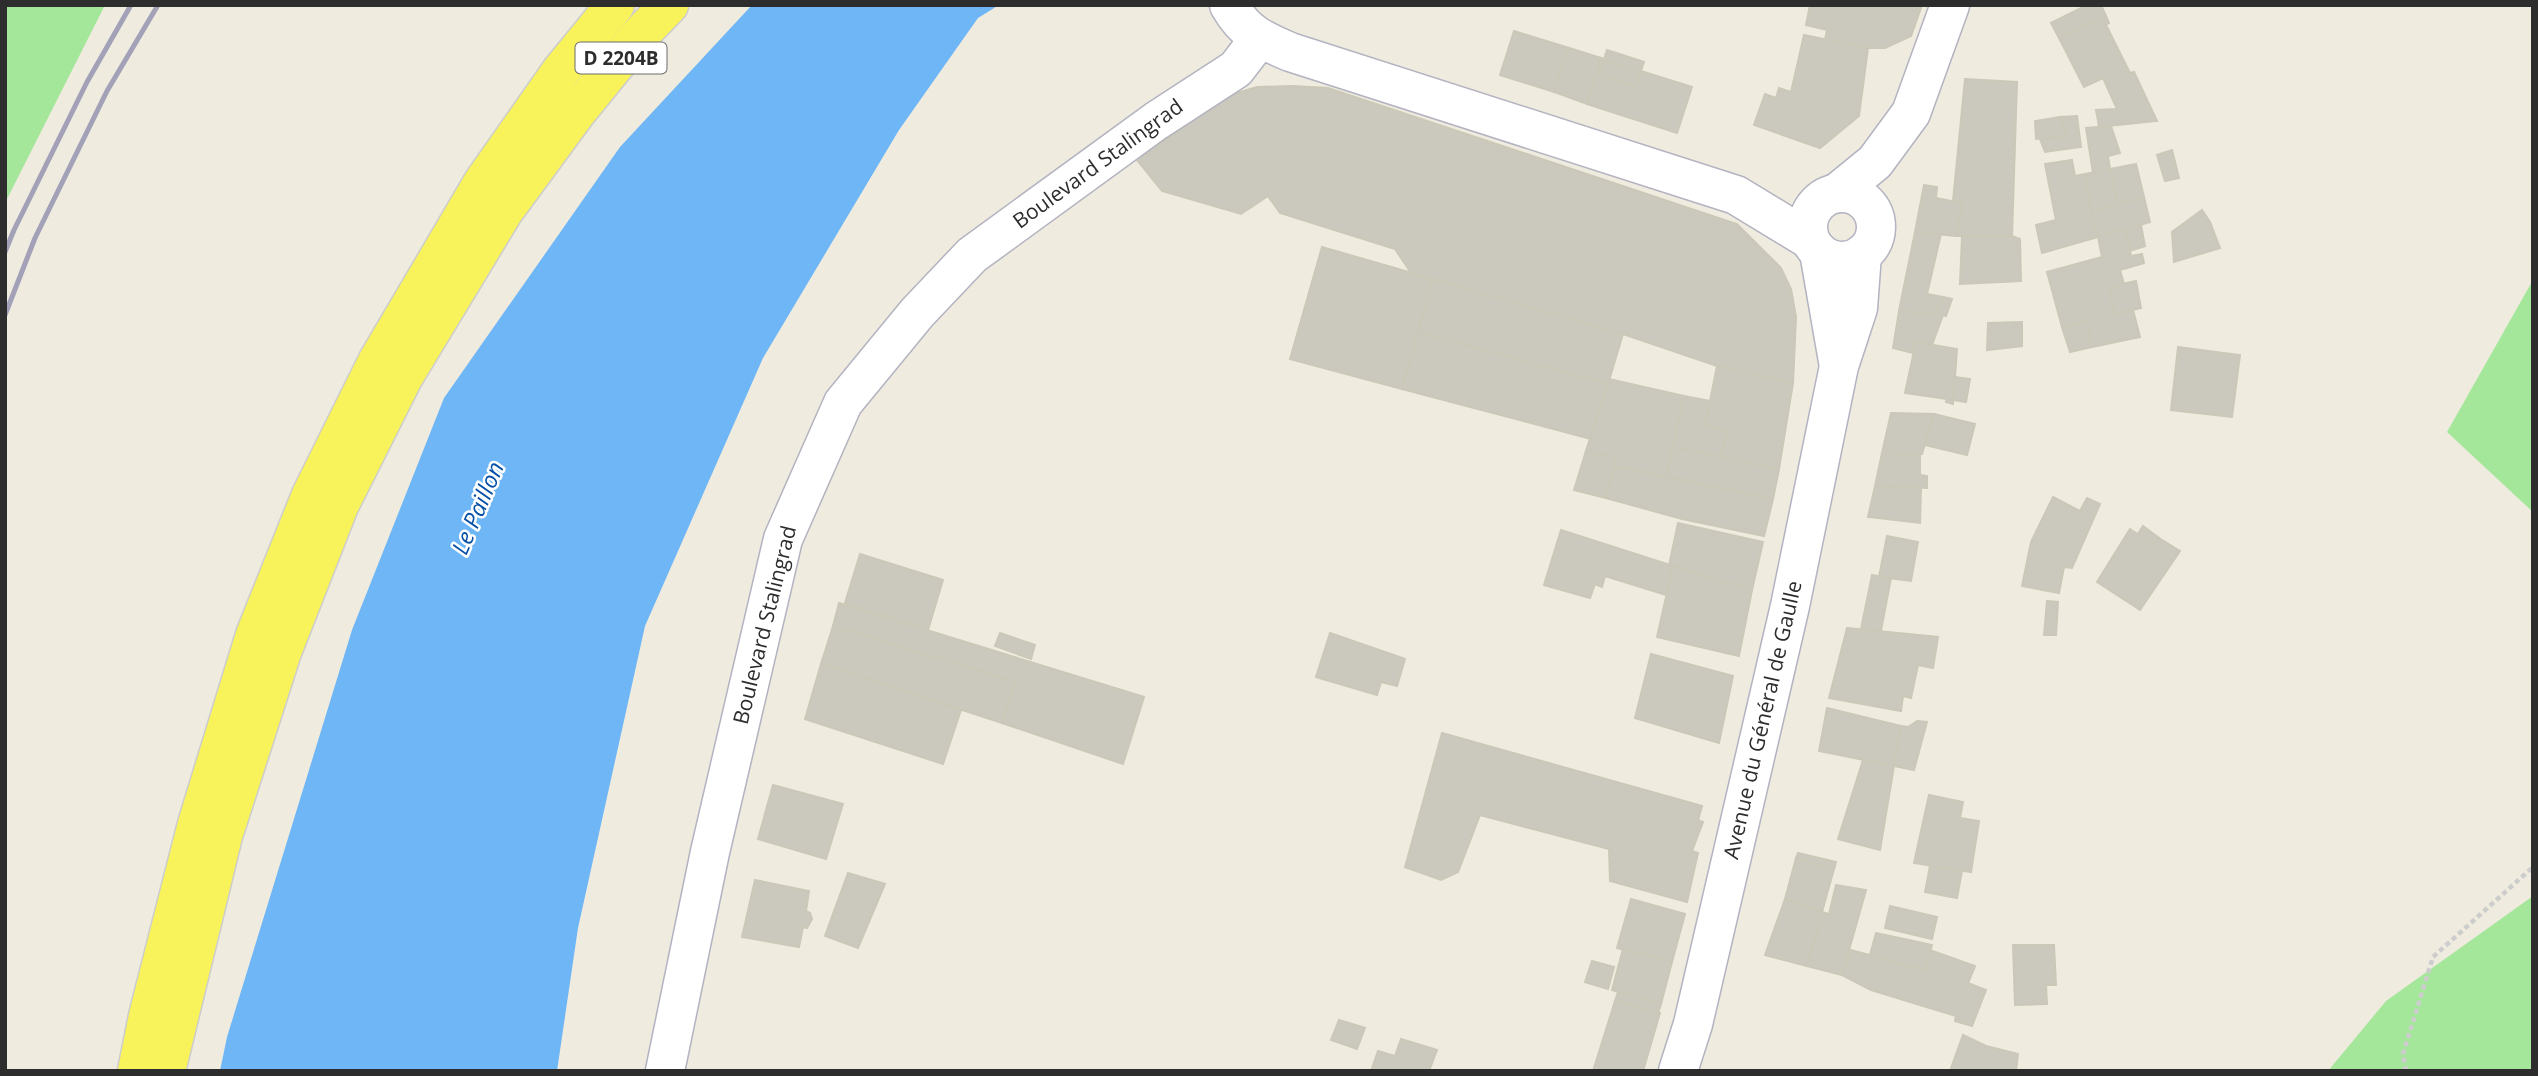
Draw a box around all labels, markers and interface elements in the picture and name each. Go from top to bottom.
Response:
road number: D 2204B [576,43,666,74]
street label: Boulevard Stalingrad [1007,92,1188,234]
water label: Le Paillon [443,456,511,559]
street label: Boulevard Stalingrad [726,522,802,727]
street label: Avenue du Général de Gaulle [1716,578,1808,862]

